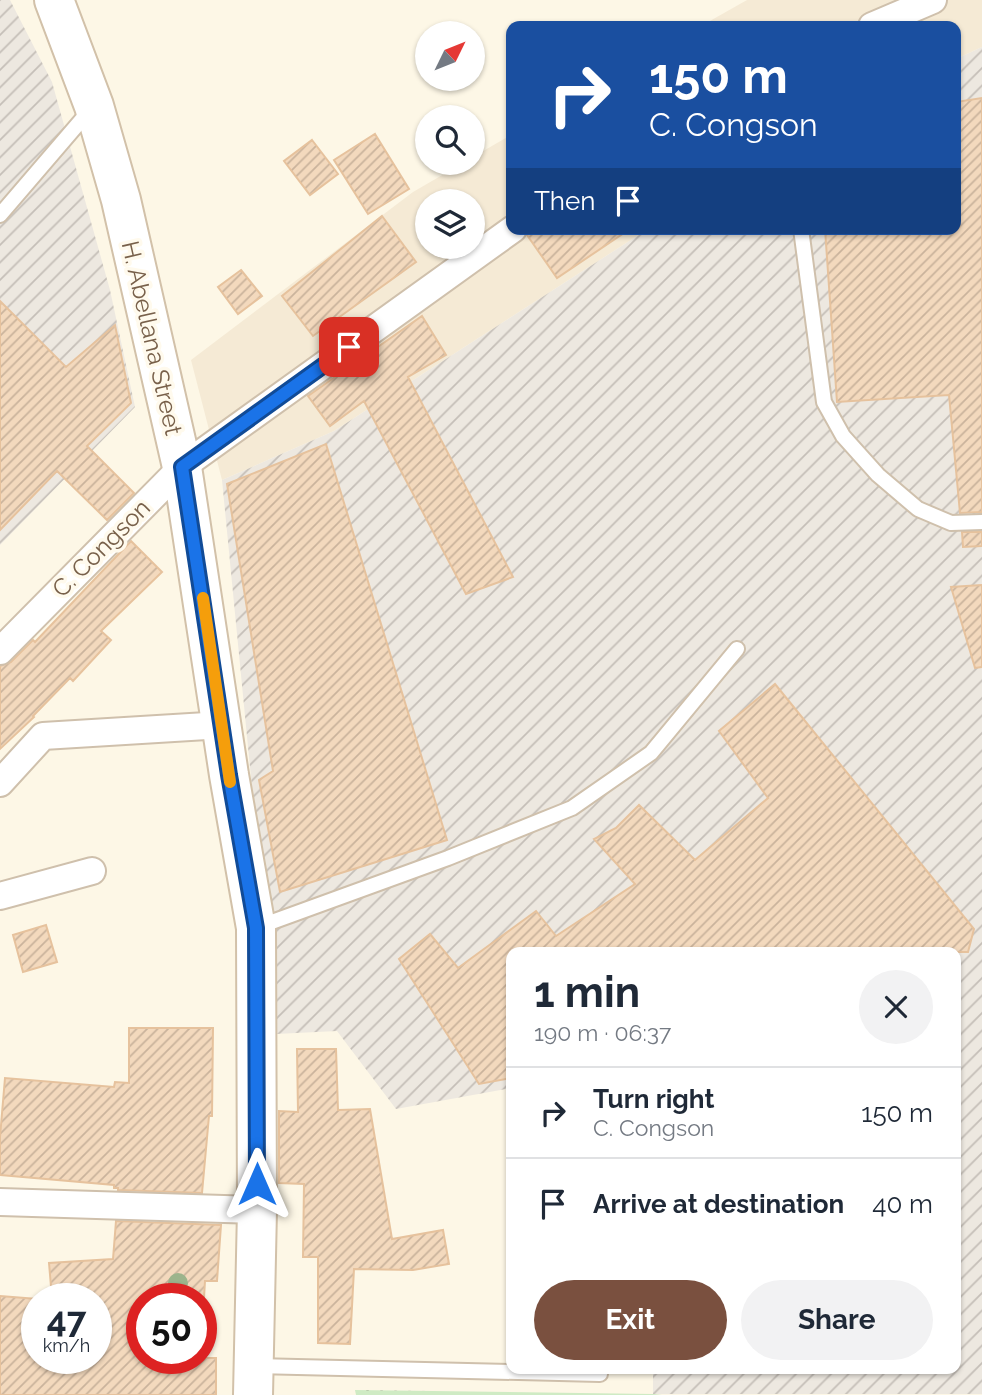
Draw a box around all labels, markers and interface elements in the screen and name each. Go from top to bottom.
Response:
north arrow [415,21,485,91]
map controls [415,21,485,259]
text: 150 m [649,47,788,104]
icon: right [534,49,625,140]
button: search [415,105,485,175]
text: C. Congson [649,106,818,143]
icon: arrive [609,182,647,220]
text: Then [534,186,595,216]
button: layers [415,189,485,259]
street label: H. Abellana Street [116,238,188,438]
pin [319,317,379,377]
icon: arrive [330,328,368,366]
street label: C. Congson [46,493,156,603]
text: 1 min [534,968,640,1017]
button: close [859,970,933,1044]
text: 190 m · 06:37 [534,1019,671,1046]
text: Turn right [593,1084,714,1114]
icon: right [534,1094,572,1132]
text: 150 m [861,1098,933,1128]
text: C. Congson [593,1114,714,1141]
position arrow [220,1147,294,1221]
icon: arrive [534,1185,572,1223]
text: Arrive at destination [593,1189,844,1219]
text: 40 m [872,1189,933,1219]
button: Exit [534,1280,727,1360]
button: Share [741,1280,933,1360]
speed limit sign: 50 [126,1283,217,1374]
text: 47 [47,1299,86,1340]
text: km/h [43,1335,90,1356]

